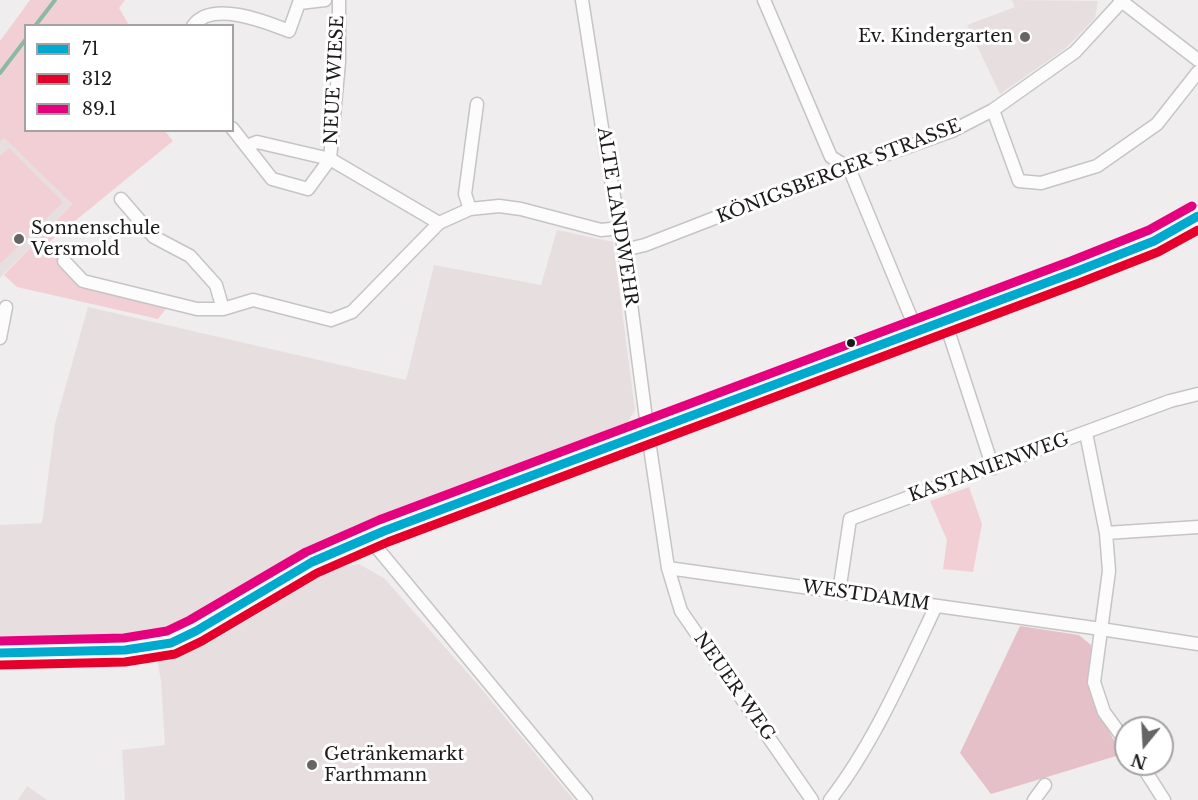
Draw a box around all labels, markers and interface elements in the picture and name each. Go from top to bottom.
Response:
street label: NEUE WIESE [321,15,349,145]
legend [24,24,234,132]
place label: Ev. Kindergarten [858,26,1013,48]
marker: Ev. Kindergarten [1018,30,1032,44]
text: 71 [82,38,99,60]
text: 312 [82,68,112,90]
text: 89.1 [82,98,117,120]
street label: KÖNIGSBERGER STRASSE [714,115,964,229]
street label: ALTE LANDWEHR [592,126,642,308]
place label: Sonnenschule Versmold [31,218,160,260]
marker: Sonnenschule Versmold [12,232,26,246]
unlabelled marker [845,337,857,349]
street label: KASTANIENWEG [906,429,1072,507]
street label: WESTDAMM [801,576,931,616]
street label: NEUER WEG [689,629,779,745]
north arrow [1114,716,1174,776]
place label: Getränkemarkt Farthmann [324,744,464,786]
text: N [1129,749,1149,773]
marker: Getränkemarkt Farthmann [305,758,319,772]

